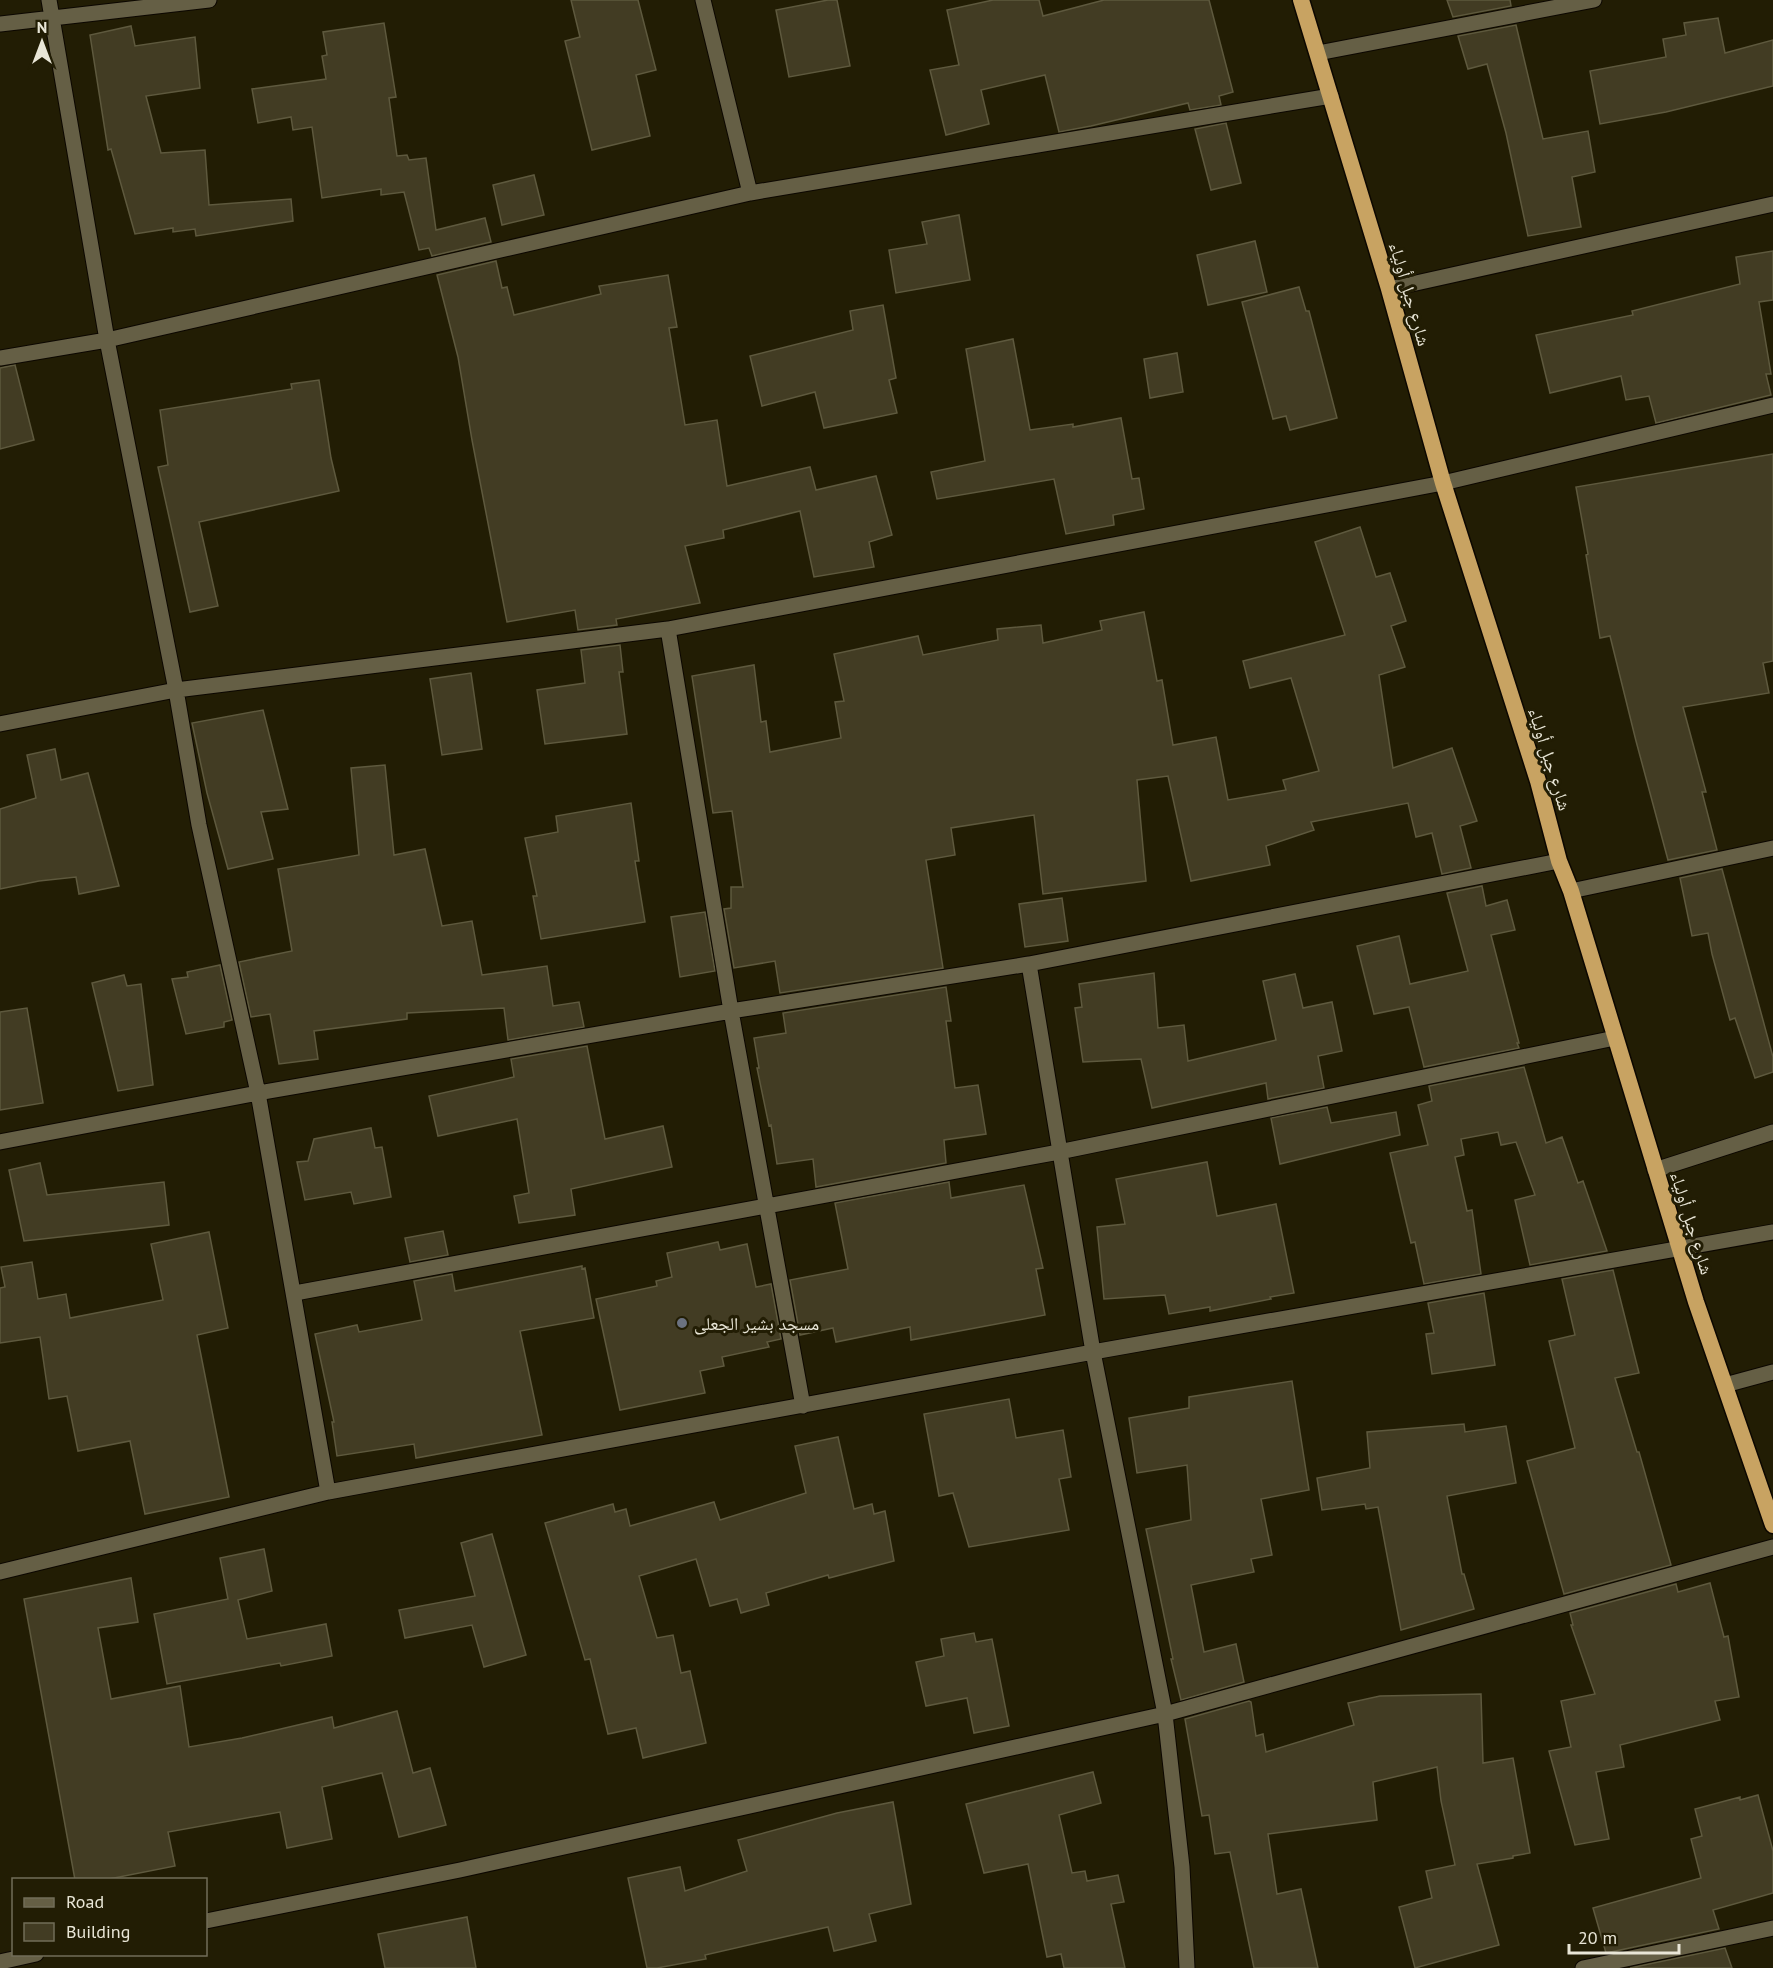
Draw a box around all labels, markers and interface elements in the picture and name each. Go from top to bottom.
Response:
north arrow [12,12,72,72]
text: N [37,17,47,37]
street label: شارع جبل أولياء [1384,240,1436,348]
street label: شارع جبل أولياء [1523,705,1577,813]
street label: شارع جبل أولياء [1665,1169,1719,1277]
place label: مسجد بشير الجعلى [694,1312,819,1335]
marker: مسجد بشير الجعلى [675,1316,689,1330]
legend [12,1878,207,1956]
text: Road [66,1890,104,1913]
scale bar [1569,1917,1678,1955]
text: Building [66,1920,130,1943]
text: 20 m [1578,1926,1617,1949]

